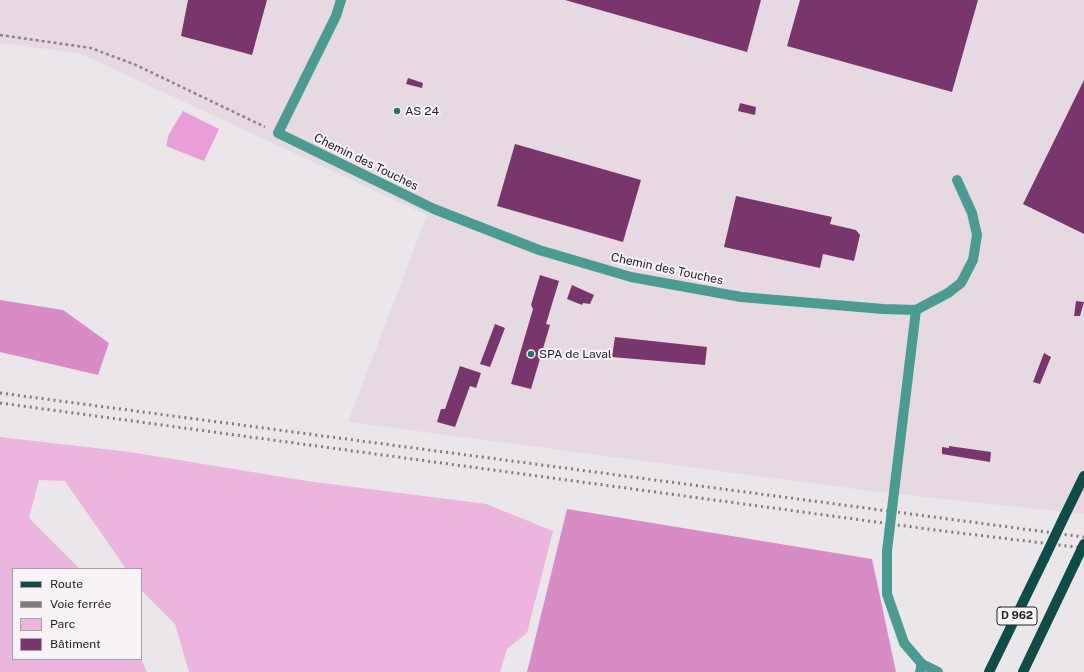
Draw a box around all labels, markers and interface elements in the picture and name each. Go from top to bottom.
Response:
place label: AS 24 [405,104,439,118]
marker: AS 24 [392,106,402,116]
street label: Chemin des Touches [311,130,421,194]
street label: Chemin des Touches [610,250,724,288]
place label: SPA de Laval [539,347,612,361]
marker: SPA de Laval [526,349,536,359]
legend [12,568,142,660]
text: Route [50,577,83,591]
text: Voie ferrée [50,597,111,611]
road number: D 962 [997,607,1037,625]
text: Parc [50,617,75,631]
text: Bâtiment [50,637,101,651]

